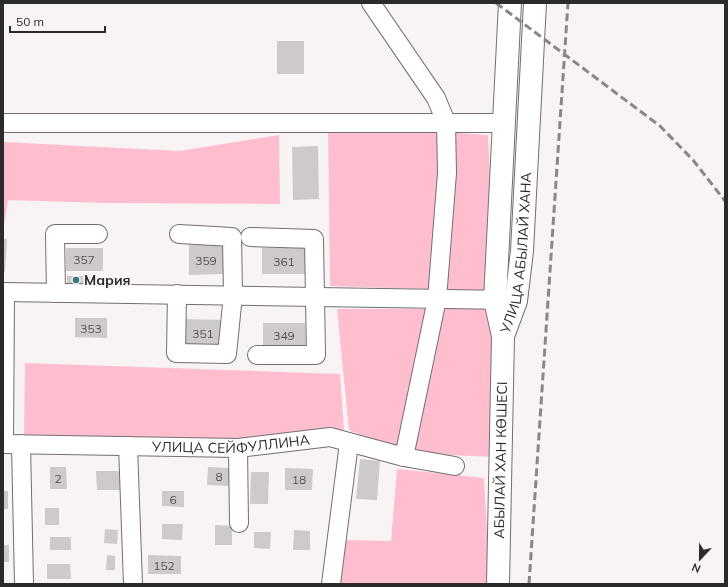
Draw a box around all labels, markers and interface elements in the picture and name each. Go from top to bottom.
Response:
scale bar [10,8,105,34]
text: 50 m [16,14,44,29]
street label: УЛИЦА АБЫЛАЙ ХАНА [495,171,535,337]
house number: 357 [73,252,95,267]
house number: 359 [195,253,217,268]
house number: 361 [273,254,295,269]
place label: Мария [84,271,131,289]
marker: Мария [71,275,81,285]
house number: 353 [80,321,102,336]
house number: 351 [192,326,214,341]
house number: 349 [273,328,295,343]
street label: АБЫЛАЙ ХАН КӨШЕСІ [490,381,511,539]
street label: УЛИЦА СЕЙФУЛЛИНА [151,430,311,457]
house number: 8 [215,469,223,484]
house number: 2 [54,471,62,486]
house number: 18 [292,472,306,487]
house number: 6 [169,492,177,507]
north arrow [680,539,720,579]
house number: 152 [153,558,175,573]
text: N [690,560,703,576]

